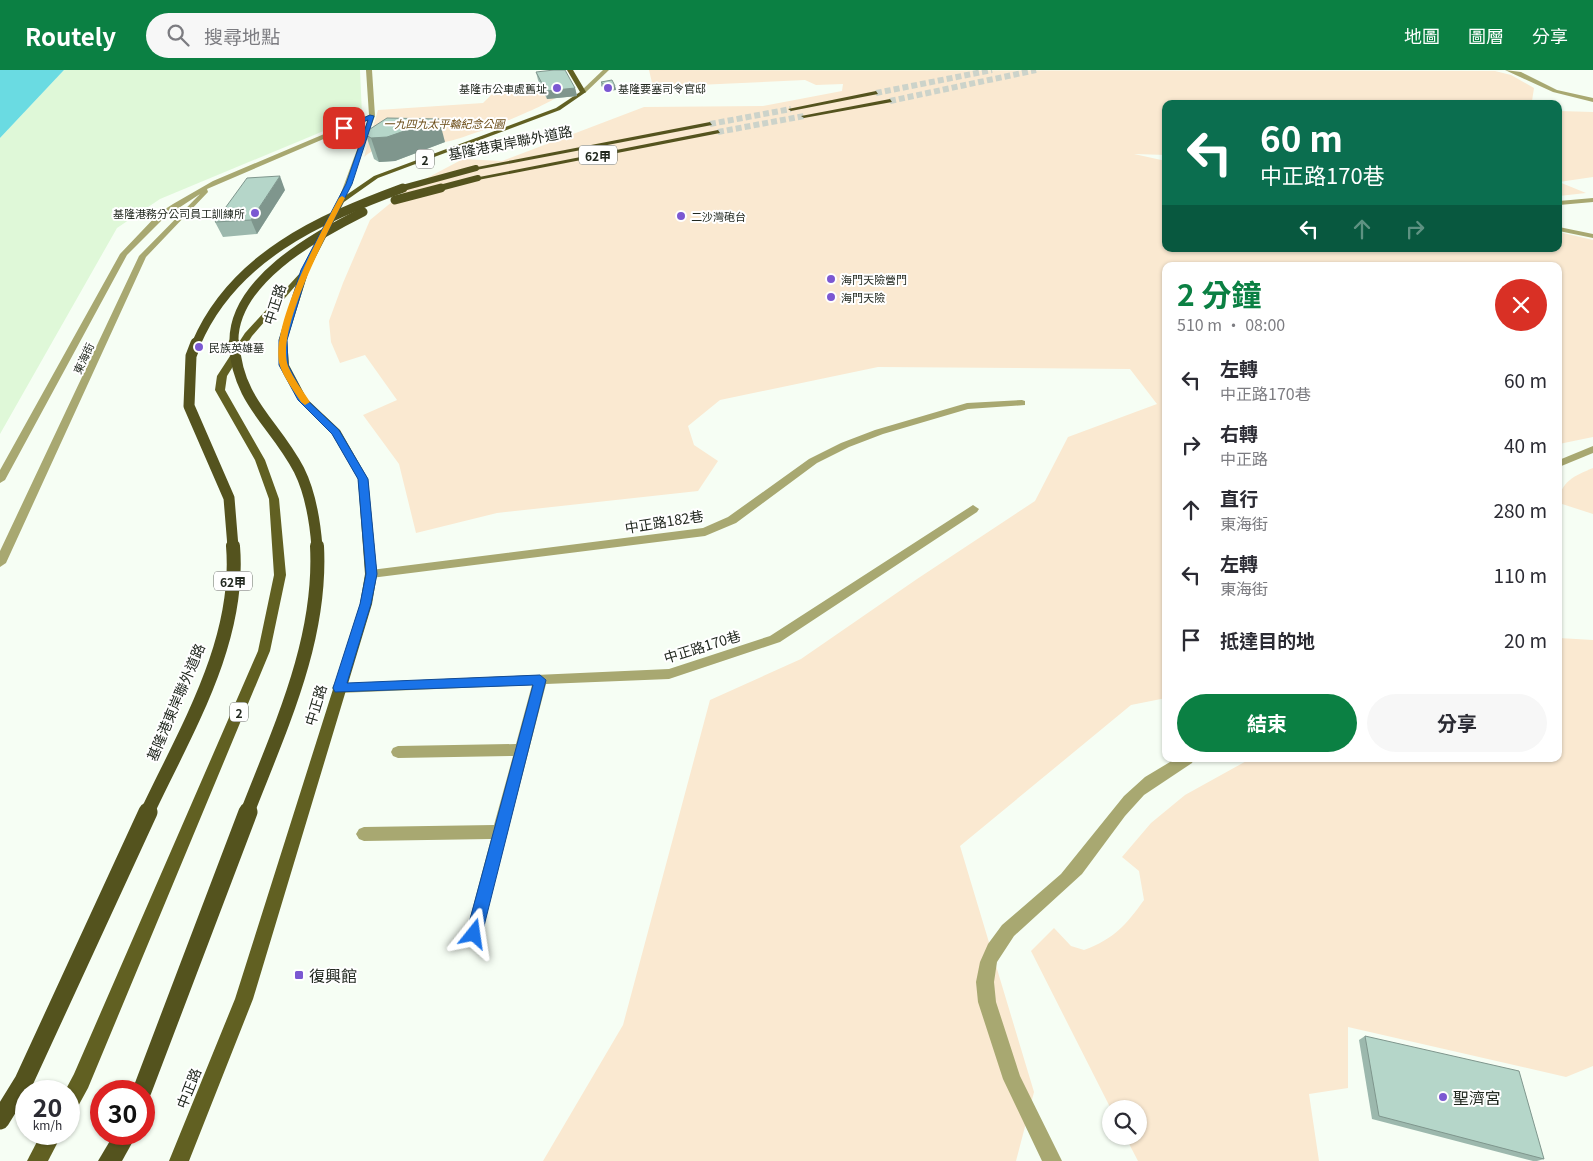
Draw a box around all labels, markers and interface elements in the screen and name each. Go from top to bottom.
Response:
search box [146,13,496,58]
text: Routely [25,18,116,53]
icon: search [164,21,192,49]
text: 搜尋地點 [204,22,280,49]
text: 地圖 [1404,22,1440,48]
text: 圖層 [1468,22,1504,48]
text: 分享 [1532,22,1568,48]
place label: 基隆市公車處舊址 [459,80,547,96]
place label: 基隆要塞司令官邸 [618,80,706,96]
marker: 基隆市公車處舊址 [551,82,563,94]
marker: 基隆要塞司令官邸 [602,82,614,94]
pin [323,107,365,149]
text: 60 m [1260,111,1343,162]
icon: arrive [330,114,358,142]
park label: 一九四九太平輪紀念公園 [384,115,506,131]
street label: 基隆港東岸聯外道路 [446,120,574,164]
icon: left [1177,120,1242,185]
road number: 62甲 [579,146,617,164]
road number: 2 [416,150,434,168]
text: 中正路170巷 [1260,158,1385,190]
place label: 基隆港務分公司員工訓練所 [113,205,245,221]
marker: 基隆港務分公司員工訓練所 [249,207,261,219]
place label: 二沙灣砲台 [691,208,746,224]
marker: 二沙灣砲台 [675,210,687,222]
icon: left [1295,215,1323,243]
icon: ahead [1348,215,1376,243]
icon: right [1401,215,1429,243]
place label: 海門天險營門 [841,271,907,287]
text: 2 分鐘 [1177,271,1262,315]
marker: 海門天險營門 [825,273,837,285]
button: close [1495,279,1547,331]
street label: 中正路 [258,281,290,327]
place label: 海門天險 [841,289,885,305]
marker: 海門天險 [825,291,837,303]
text: 510 m · 08:00 [1177,312,1285,336]
place label: 民族英雄墓 [209,339,264,355]
street label: 東海街 [69,340,97,376]
marker: 民族英雄墓 [193,341,205,353]
text: 左轉 [1220,354,1258,381]
icon: left [1177,366,1205,394]
text: 60 m [1504,366,1547,393]
text: 中正路170巷 [1220,381,1311,405]
text: 右轉 [1220,419,1258,446]
icon: right [1177,431,1205,459]
text: 40 m [1504,431,1547,458]
text: 中正路 [1220,446,1268,470]
text: 直行 [1220,484,1258,511]
icon: ahead [1177,496,1205,524]
text: 280 m [1494,496,1547,523]
street label: 中正路182巷 [623,505,705,537]
text: 東海街 [1220,511,1268,535]
text: 左轉 [1220,549,1258,576]
icon: left [1177,561,1205,589]
text: 110 m [1494,561,1547,588]
road number: 62甲 [214,572,252,590]
text: 東海街 [1220,576,1268,600]
street label: 中正路170巷 [661,625,743,667]
icon: arrive [1177,626,1205,654]
text: 抵達目的地 [1220,626,1315,653]
text: 20 m [1504,626,1547,653]
street label: 基隆港東岸聯外道路 [141,640,209,764]
street label: 中正路 [299,682,331,728]
button: 結束 [1177,694,1357,752]
button: 分享 [1367,694,1547,752]
road number: 2 [230,702,248,722]
position arrow [447,907,499,959]
place label: 復興館 [309,963,357,987]
marker: 復興館 [293,969,305,981]
street label: 中正路 [171,1065,205,1111]
speed limit sign: 30 [90,1080,155,1145]
place label: 聖濟宮 [1453,1085,1501,1109]
text: 20 [33,1088,62,1124]
marker: 聖濟宮 [1437,1091,1449,1103]
map controls [1102,1100,1147,1145]
button: search [1102,1100,1147,1145]
text: km/h [33,1116,62,1133]

